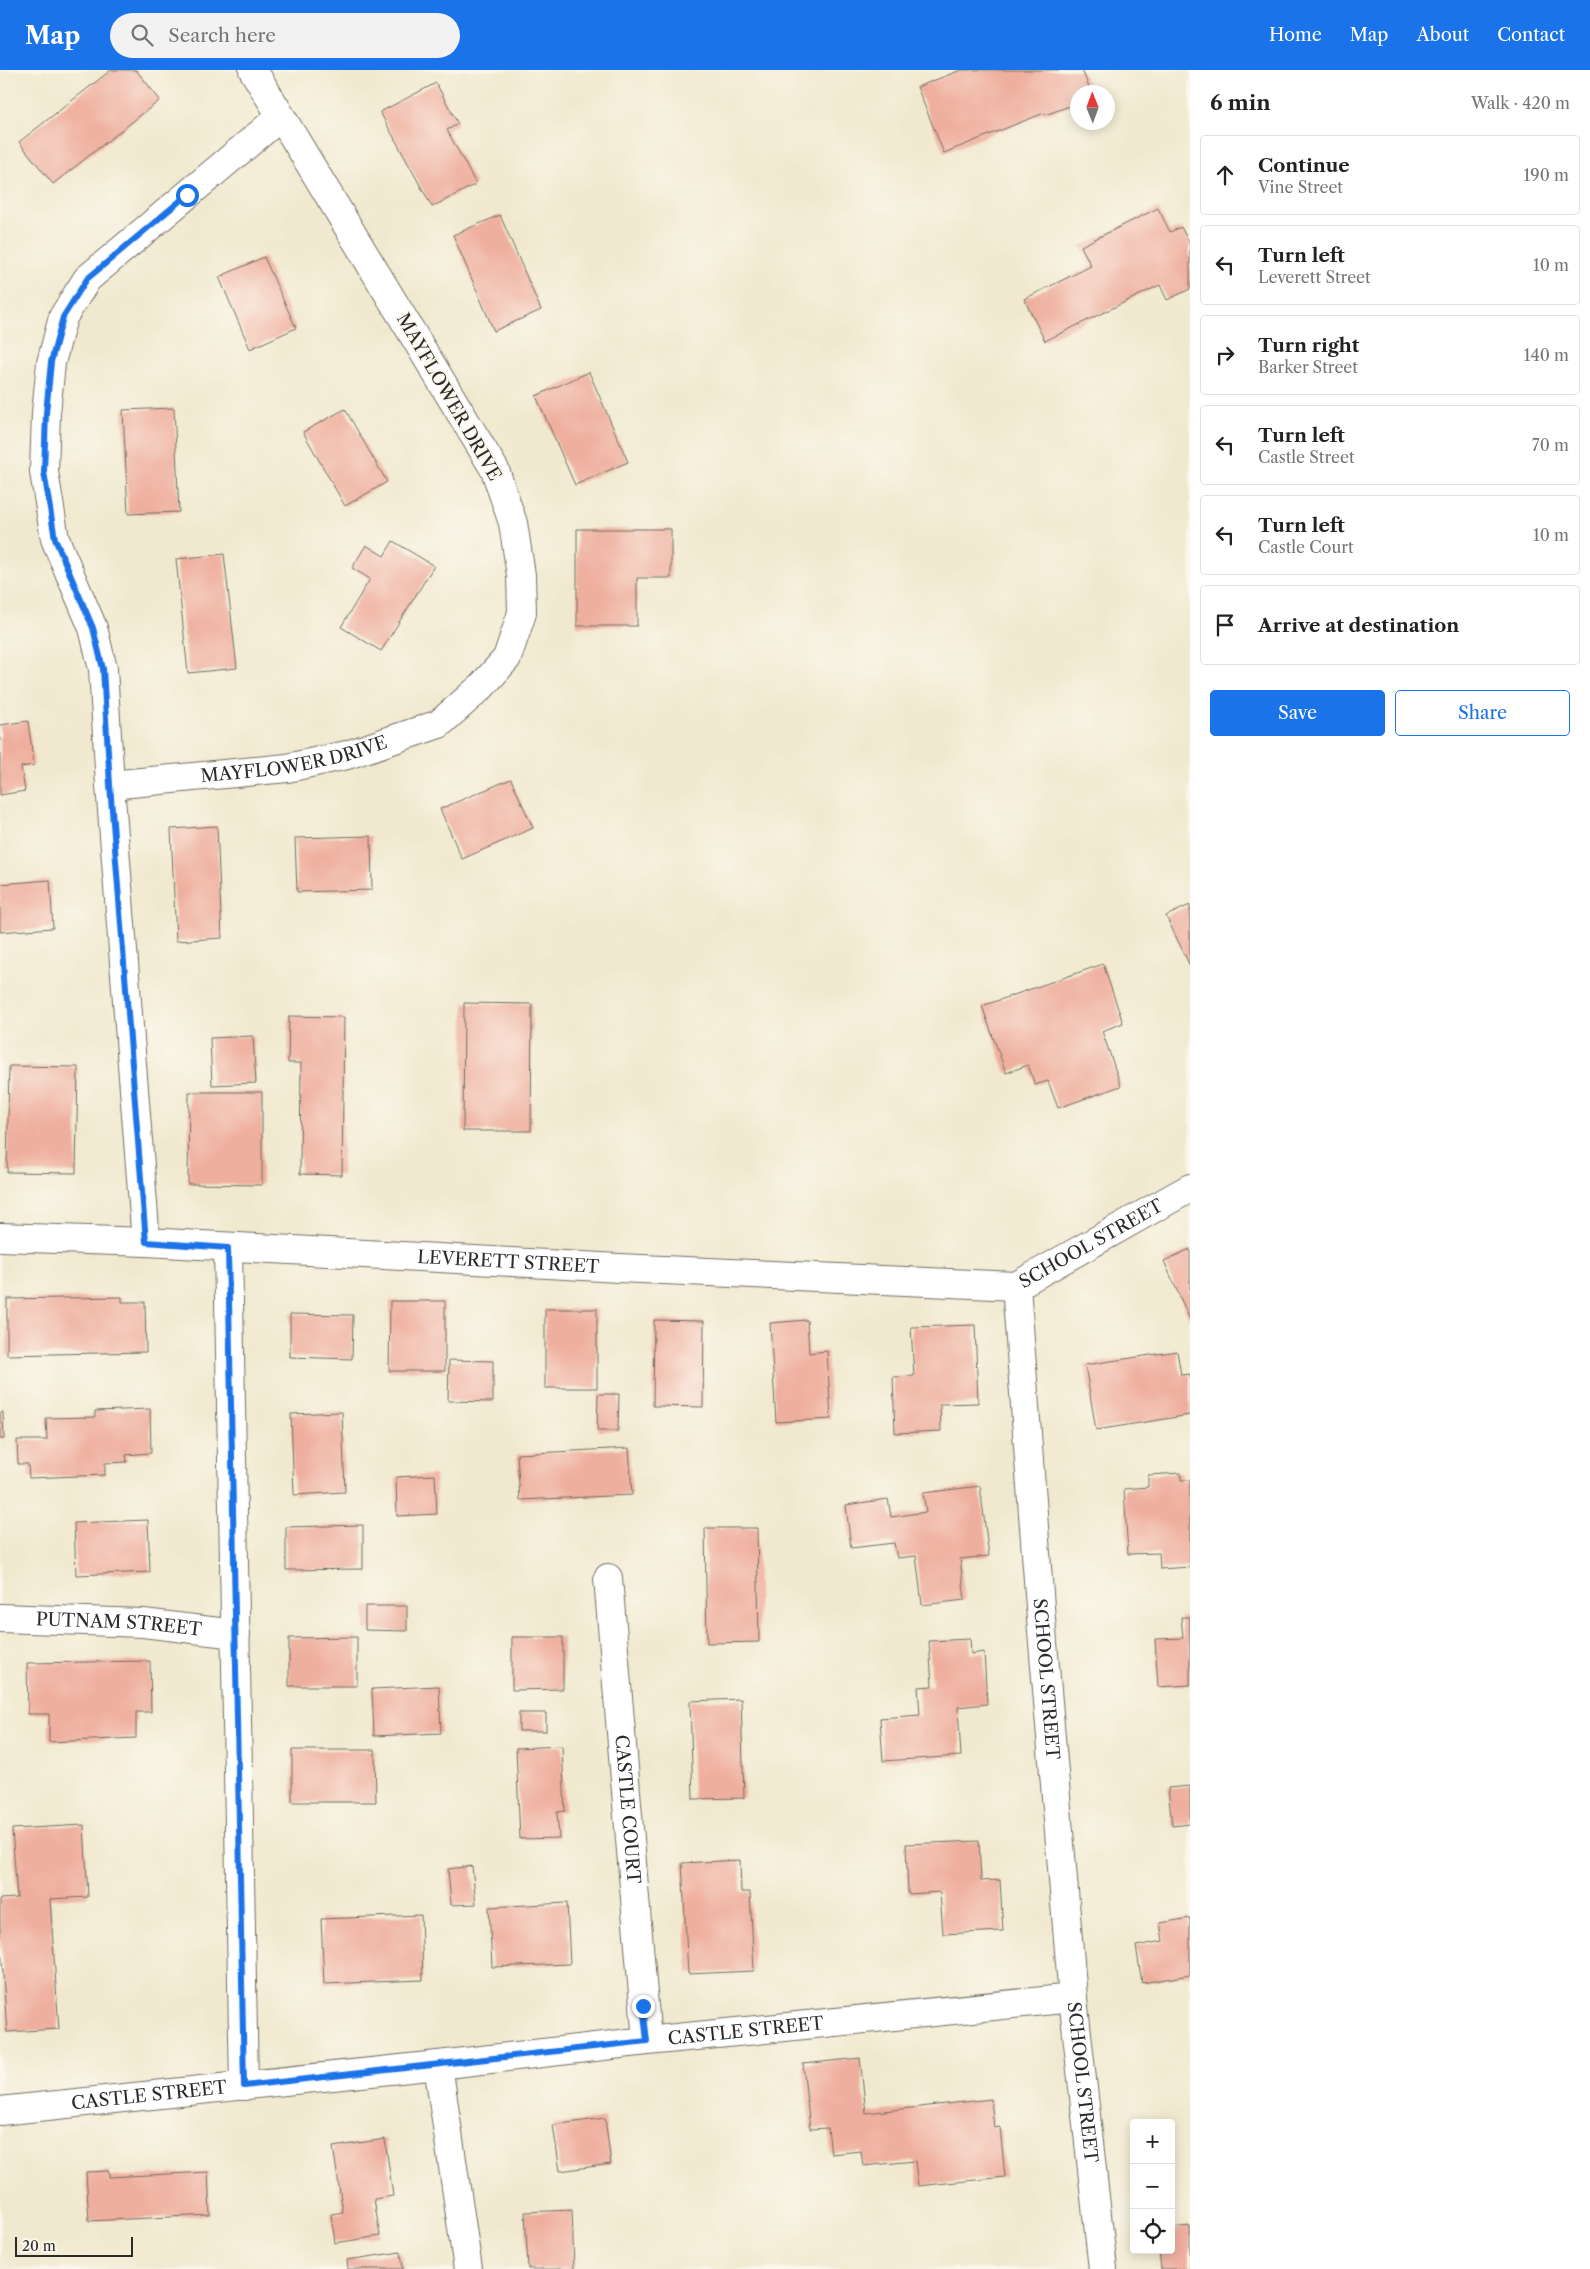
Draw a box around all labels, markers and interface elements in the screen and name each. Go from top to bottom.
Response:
search box [110,13,460,58]
text: Map [25,21,80,50]
icon: search [128,21,156,49]
text: Search here [168,24,276,47]
text: Home [1269,24,1322,46]
text: Map [1350,24,1388,46]
text: About [1416,24,1469,46]
text: Contact [1497,24,1565,46]
north arrow [1070,85,1115,130]
text: 6 min [1210,90,1271,115]
text: Walk · 420 m [1471,93,1570,113]
text: Continue [1258,154,1350,177]
icon: ahead [1211,161,1239,189]
text: 190 m [1524,165,1569,185]
text: Vine Street [1258,177,1343,197]
route start [176,184,199,207]
text: Turn left [1258,244,1345,267]
icon: left [1211,251,1239,279]
text: 10 m [1533,255,1569,275]
text: Leverett Street [1258,267,1371,287]
street label: MAYFLOWER DRIVE [392,309,506,485]
text: Turn right [1258,334,1359,357]
icon: right [1211,341,1239,369]
text: 140 m [1524,345,1569,365]
text: Barker Street [1258,357,1358,377]
text: Turn left [1258,424,1345,447]
icon: left [1211,431,1239,459]
text: 70 m [1532,435,1569,455]
text: Castle Street [1258,447,1355,467]
text: Turn left [1258,514,1345,537]
icon: left [1211,521,1239,549]
text: 10 m [1533,525,1569,545]
text: Castle Court [1258,537,1354,557]
icon: arrive [1211,611,1239,639]
text: Arrive at destination [1258,614,1459,637]
button: Save [1210,690,1385,736]
button: Share [1395,690,1570,736]
street label: MAYFLOWER DRIVE [200,731,390,787]
street label: SCHOOL STREET [1015,1194,1167,1293]
street label: LEVERETT STREET [417,1246,601,1278]
street label: SCHOOL STREET [1028,1598,1064,1761]
street label: PUTNAM STREET [36,1608,203,1641]
street label: CASTLE COURT [610,1734,645,1885]
route end [632,1995,655,2018]
street label: SCHOOL STREET [1062,2001,1102,2164]
street label: CASTLE STREET [667,2012,825,2050]
street label: CASTLE STREET [70,2076,229,2114]
map controls [1130,2119,1175,2254]
button: + [1130,2119,1175,2164]
button: − [1130,2164,1175,2209]
button: locate [1130,2209,1175,2254]
scale bar [15,2234,132,2257]
text: 20 m [22,2237,56,2255]

